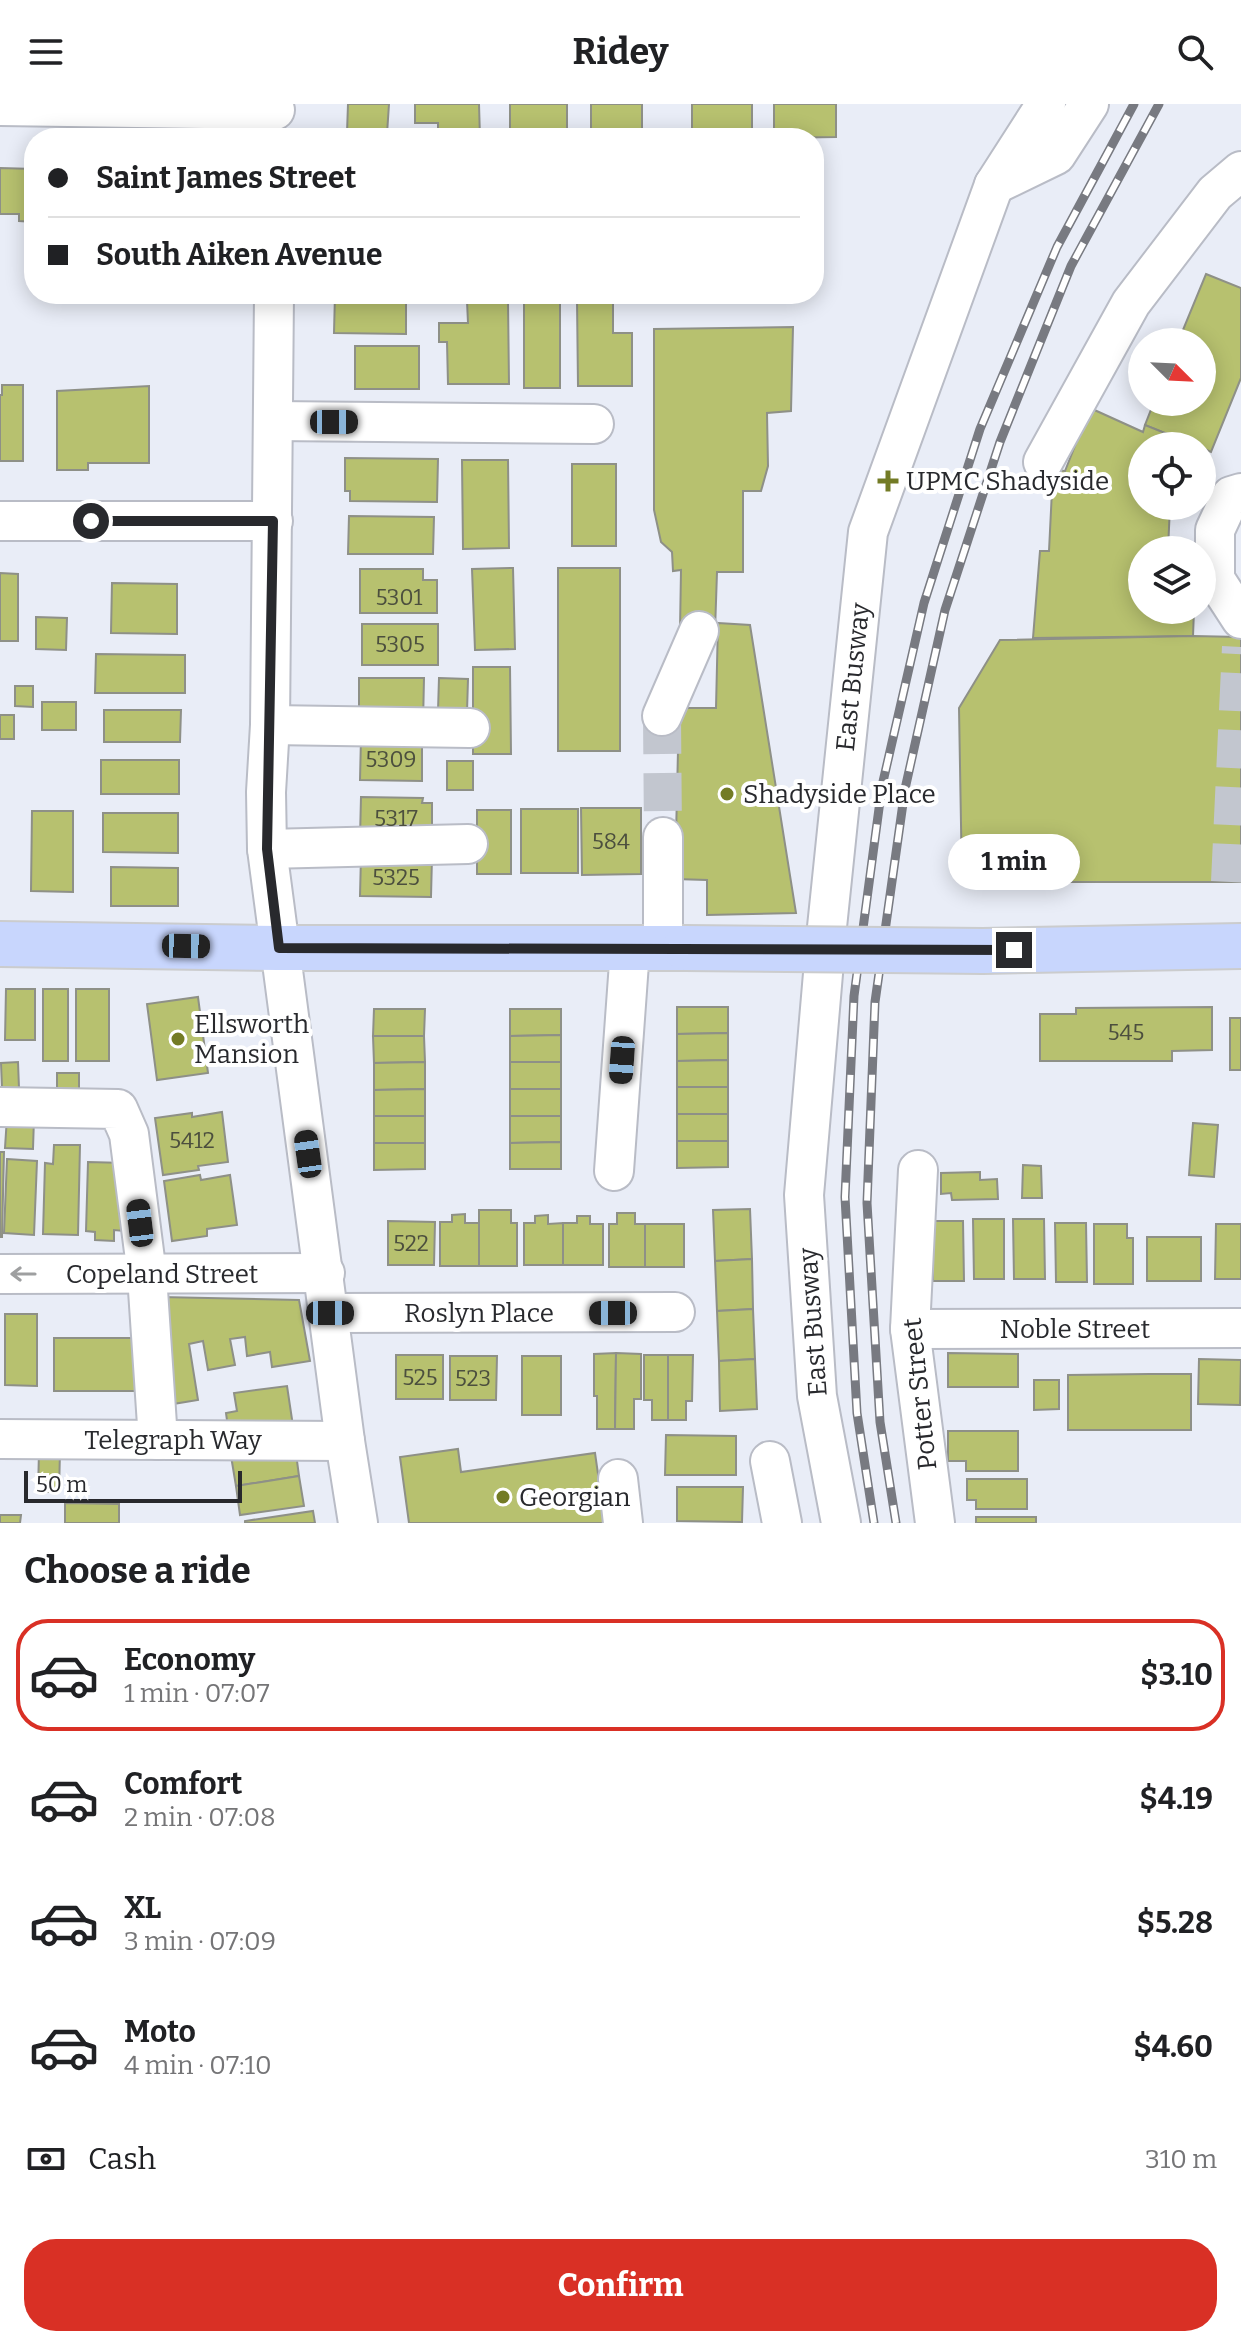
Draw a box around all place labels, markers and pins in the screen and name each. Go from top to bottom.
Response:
place label: UPMC Shadyside [906,466,1109,497]
marker: UPMC Shadyside [877,470,899,492]
place label: Shadyside Place [743,779,936,810]
marker: Shadyside Place [718,785,736,803]
place label: Ellsworth Mansion [194,1009,309,1070]
marker: Ellsworth Mansion [169,1030,187,1048]
place label: Georgian [519,1482,631,1513]
marker: Georgian [494,1488,512,1506]

